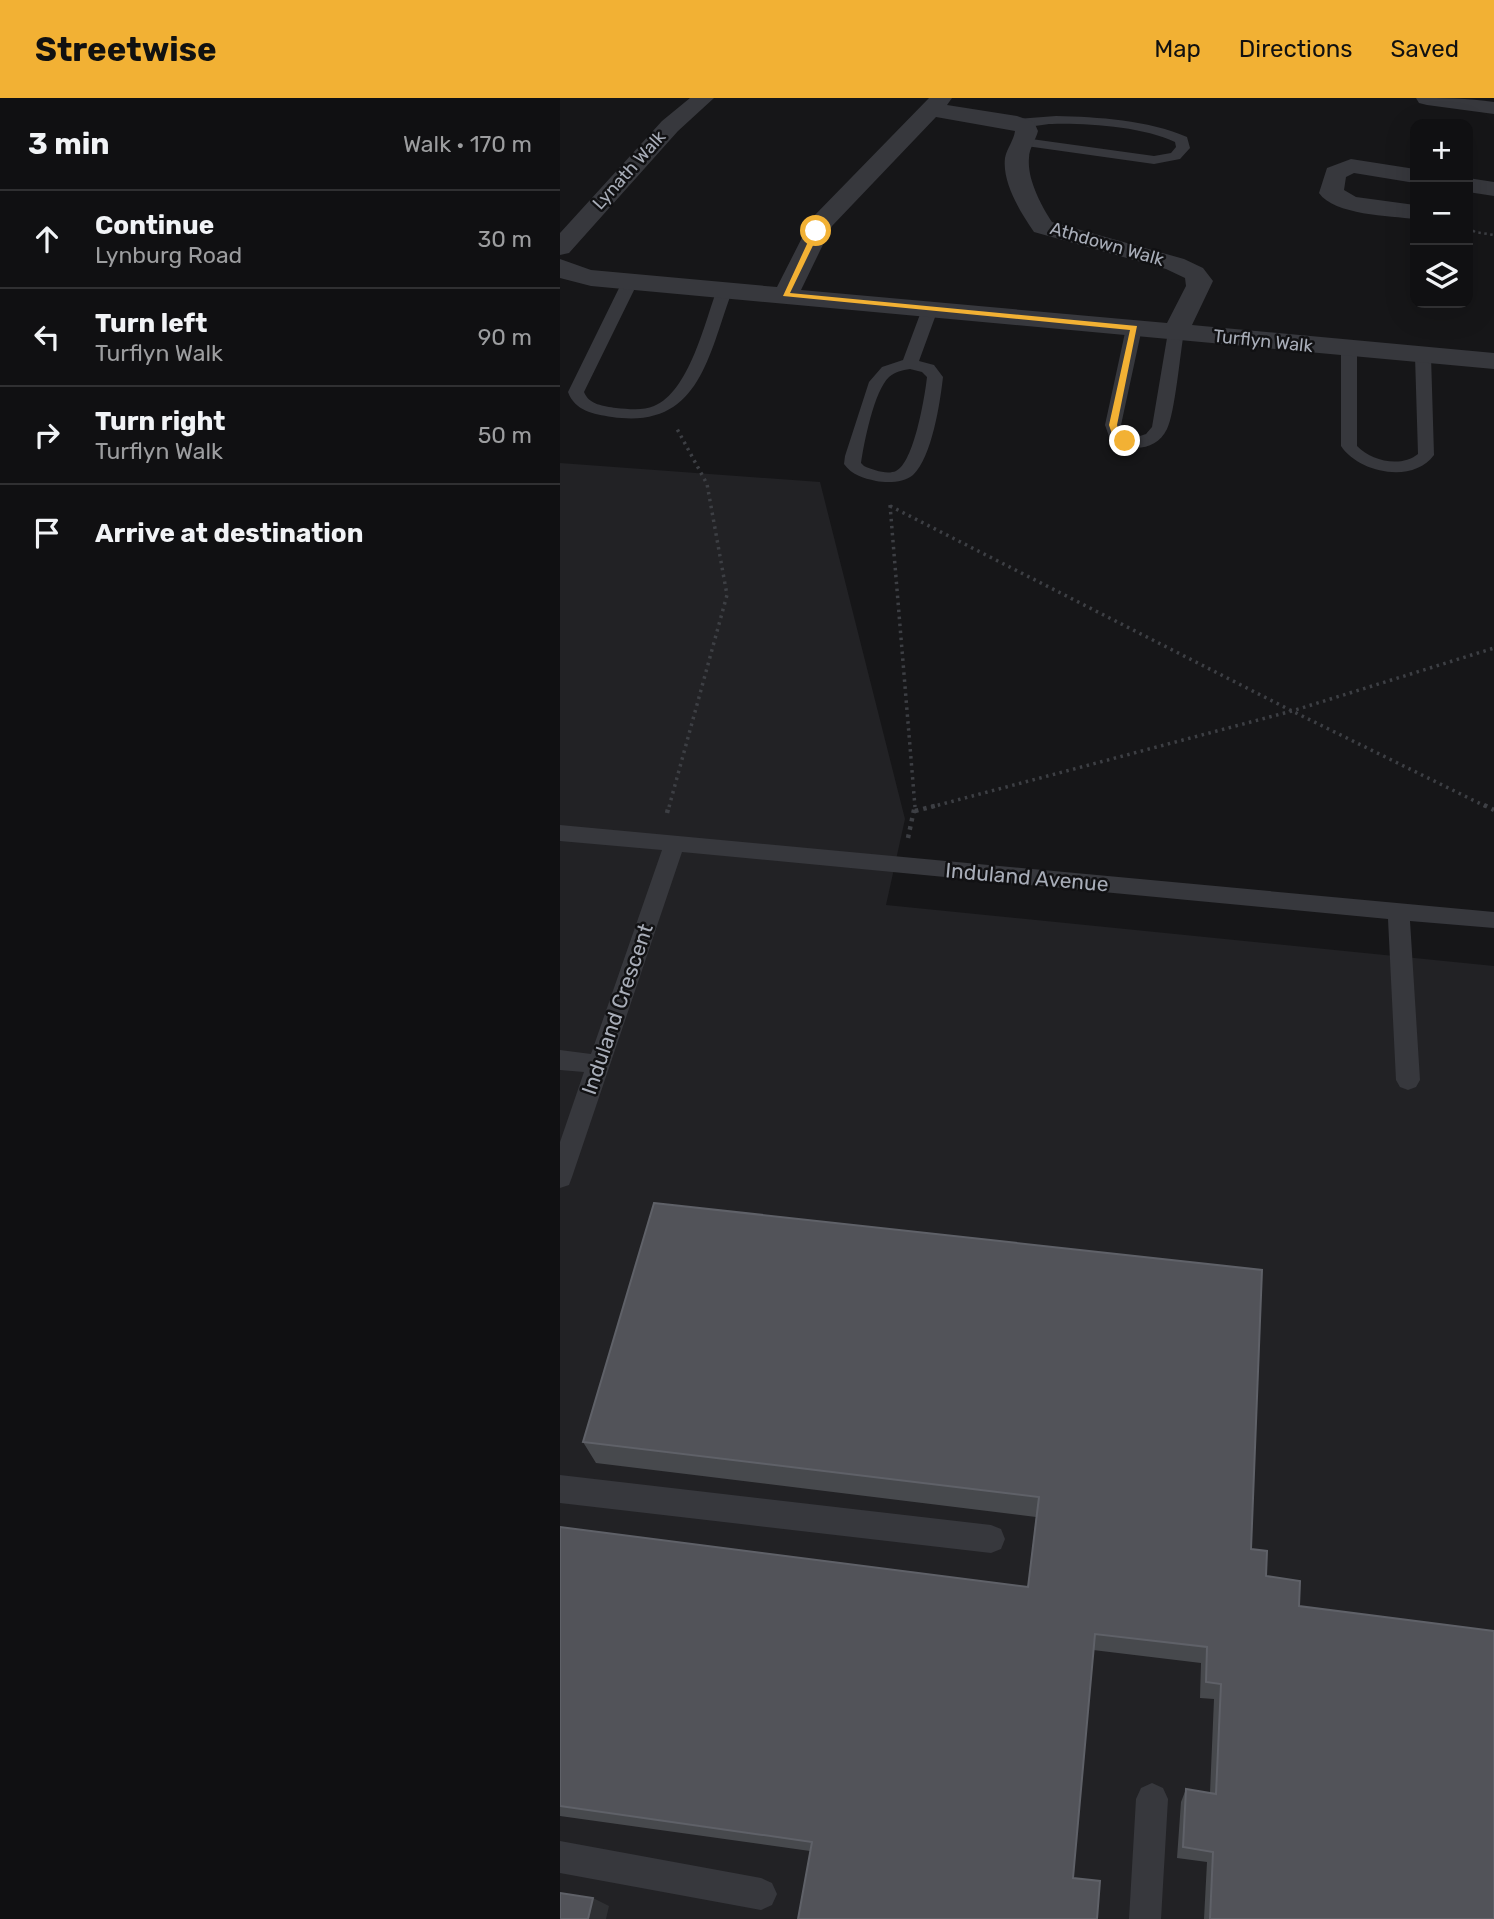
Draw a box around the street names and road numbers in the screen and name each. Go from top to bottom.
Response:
street label: Lynath Walk [588,125,671,214]
street label: Athdown Walk [1048,217,1167,271]
street label: Turflyn Walk [1212,325,1315,357]
street label: Induland Avenue [944,857,1110,897]
street label: Induland Crescent [576,920,658,1098]

